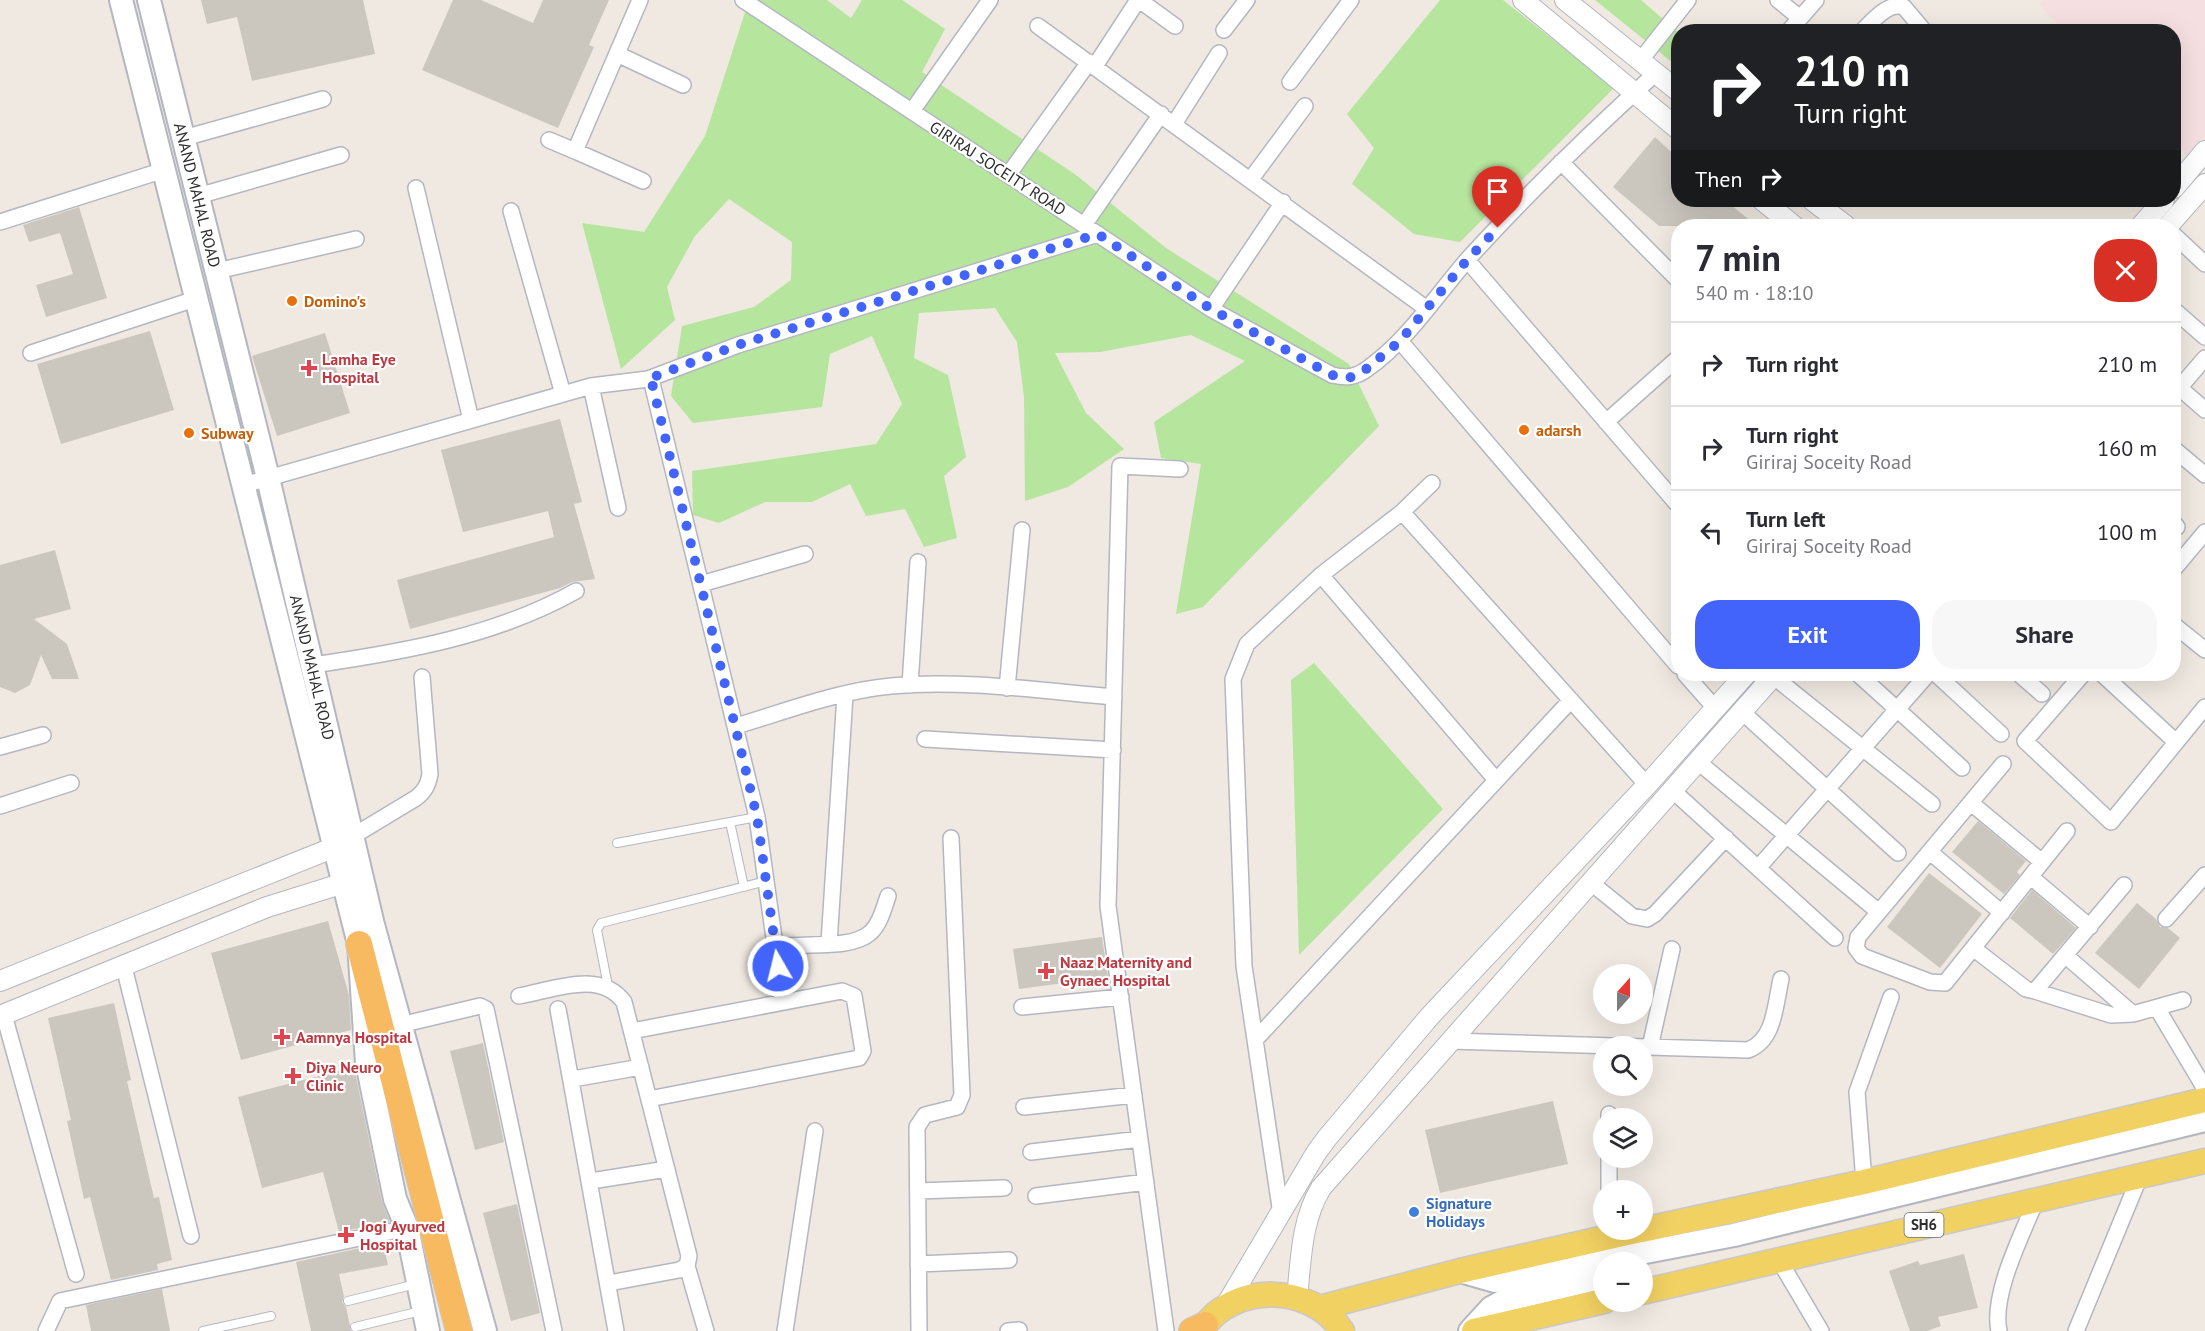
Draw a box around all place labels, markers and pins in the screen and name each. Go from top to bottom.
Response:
pin [1472,166,1523,228]
place label: Domino's [304,291,366,311]
marker: Domino's [285,294,299,308]
place label: Lamha Eye Hospital [322,349,396,387]
marker: Lamha Eye Hospital [300,359,318,377]
place label: adarsh [1536,420,1582,440]
place label: Subway [201,423,254,443]
marker: adarsh [1517,423,1531,437]
marker: Subway [182,426,196,440]
place label: Naaz Maternity and Gynaec Hospital [1060,952,1192,990]
marker: Naaz Maternity and Gynaec Hospital [1037,962,1055,980]
place label: Aamnya Hospital [296,1027,412,1047]
marker: Aamnya Hospital [273,1028,291,1046]
place label: Diya Neuro Clinic [306,1057,382,1095]
marker: Diya Neuro Clinic [284,1067,302,1085]
place label: Signature Holidays [1426,1193,1492,1231]
marker: Signature Holidays [1407,1205,1421,1219]
place label: Jogi Ayurved Hospital [359,1216,445,1254]
marker: Jogi Ayurved Hospital [337,1226,355,1244]

